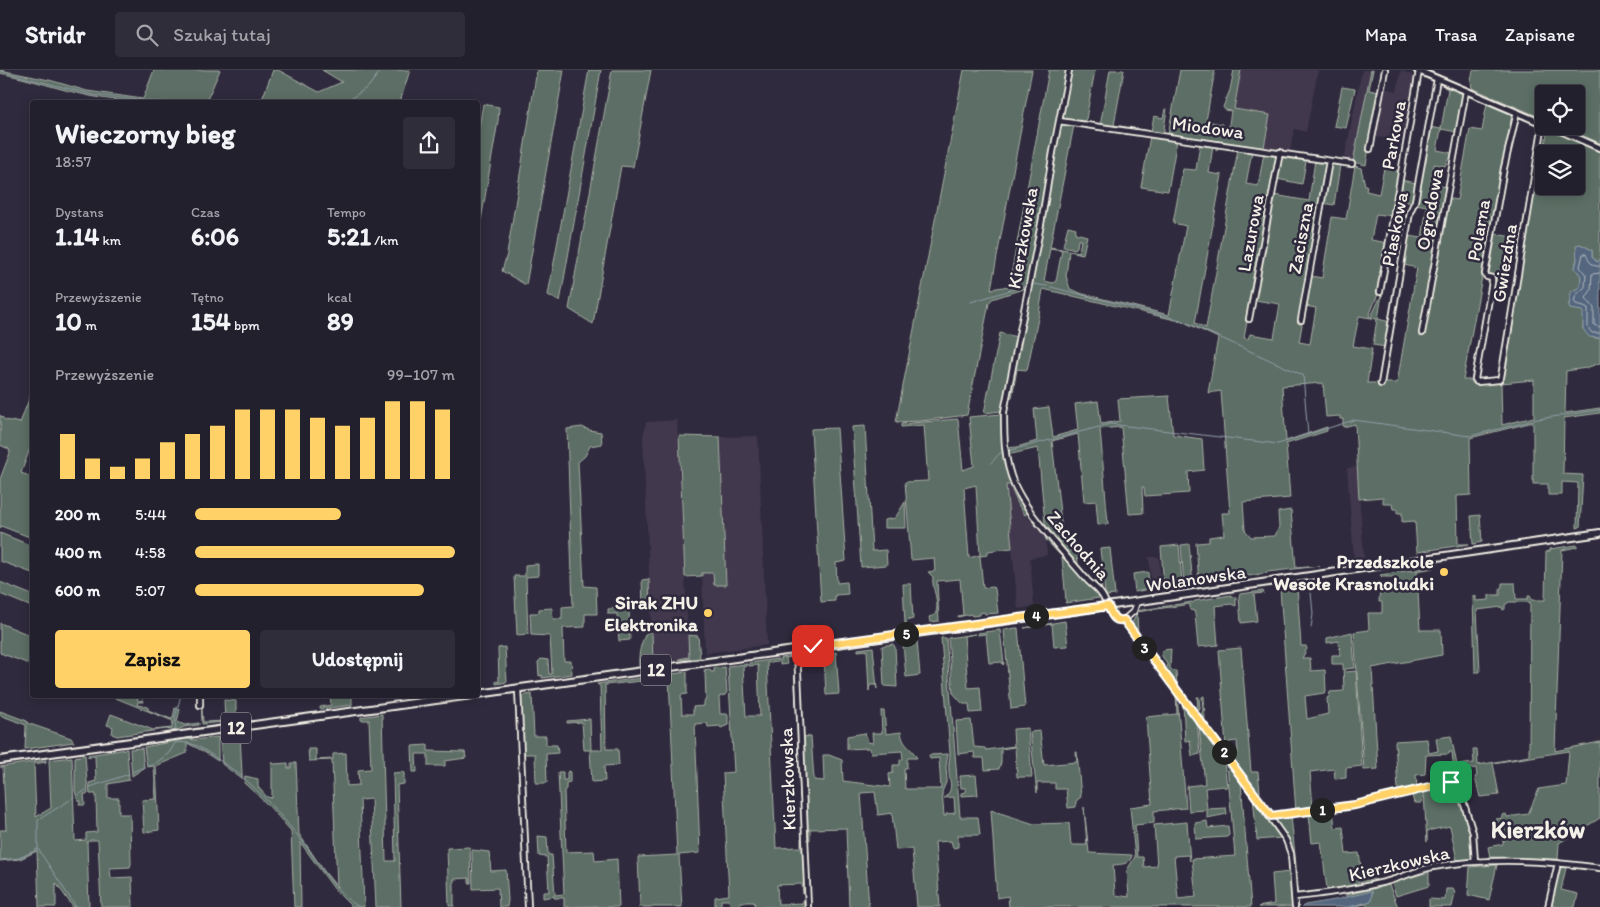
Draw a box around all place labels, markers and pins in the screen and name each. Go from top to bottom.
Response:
place label: Przedszkole Wesołe Krasnoludki [1273,550,1434,595]
marker: Przedszkole Wesołe Krasnoludki [1438,566,1450,578]
place label: Sirak ZHU Elektronika [604,591,699,636]
pin: 4 [1024,604,1048,628]
marker: Sirak ZHU Elektronika [702,607,714,619]
pin: 5 [894,622,918,646]
pin [792,625,834,667]
pin: 3 [1132,636,1156,660]
pin: 2 [1212,740,1236,764]
pin [1430,761,1472,803]
pin: 1 [1310,798,1334,822]

